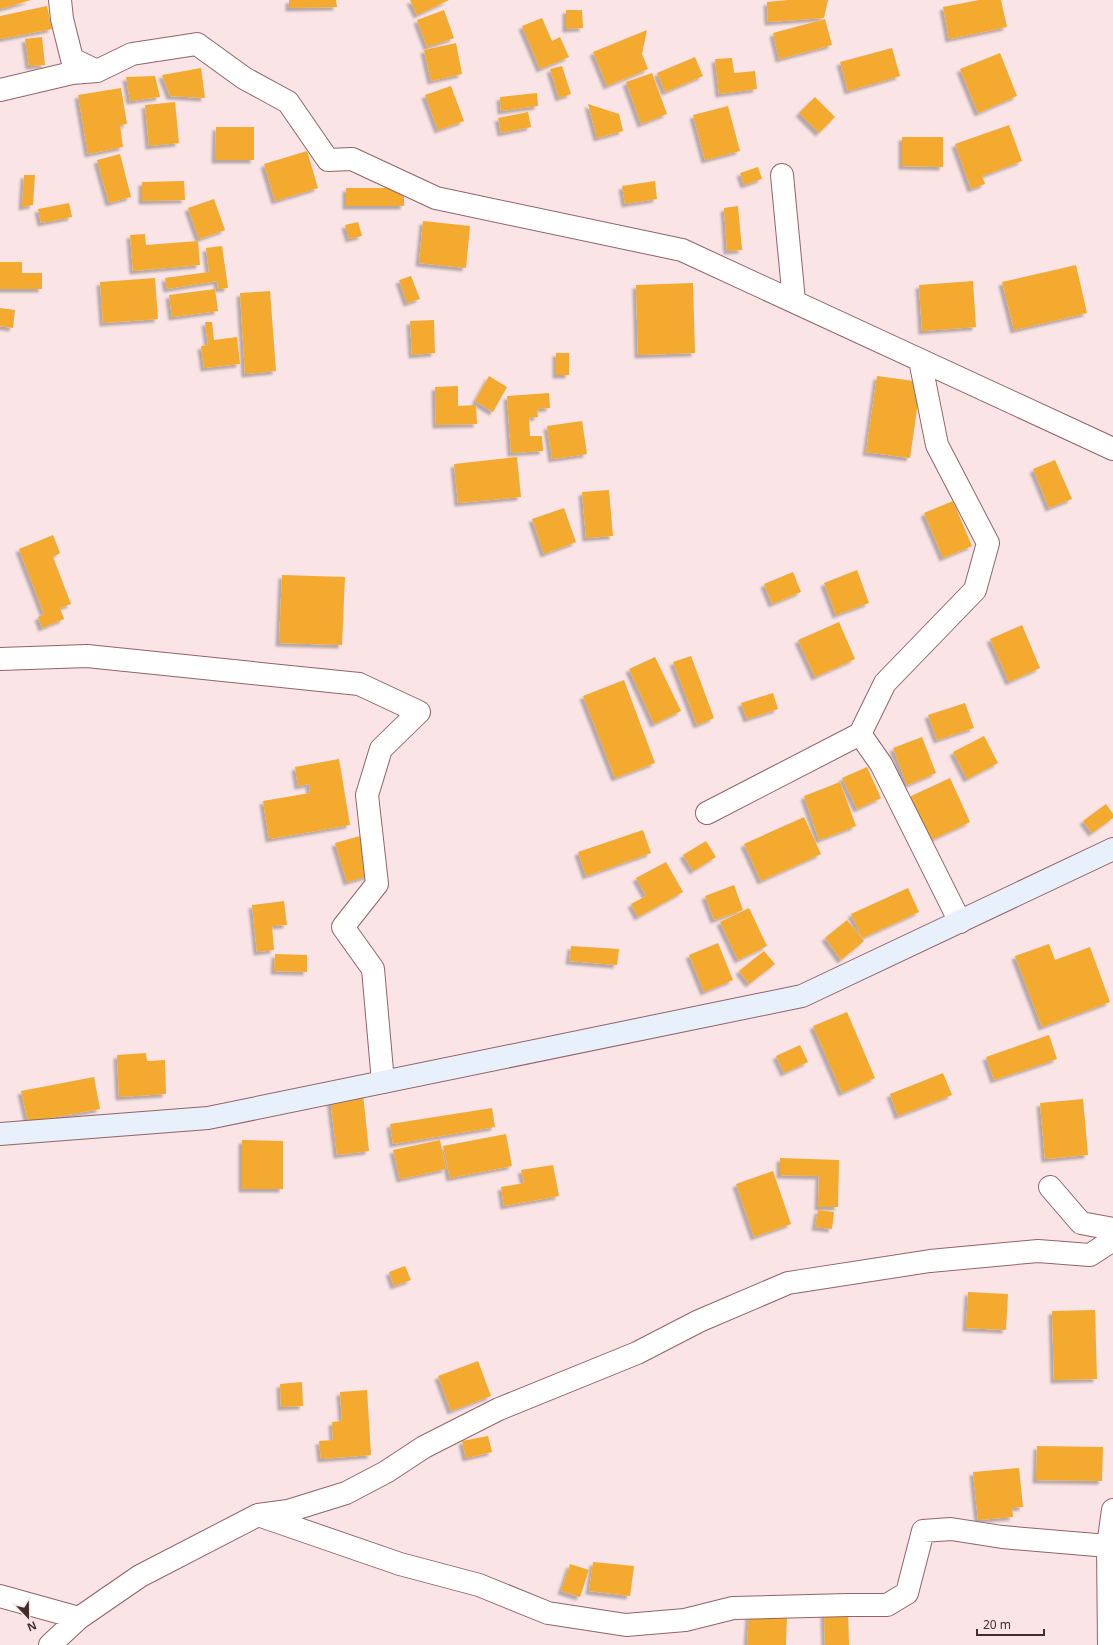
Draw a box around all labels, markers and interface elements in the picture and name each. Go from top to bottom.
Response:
north arrow [8,1597,48,1637]
scale bar [977,1611,1044,1637]
text: 20 m [983,1616,1011,1633]
text: N [25,1618,39,1635]

